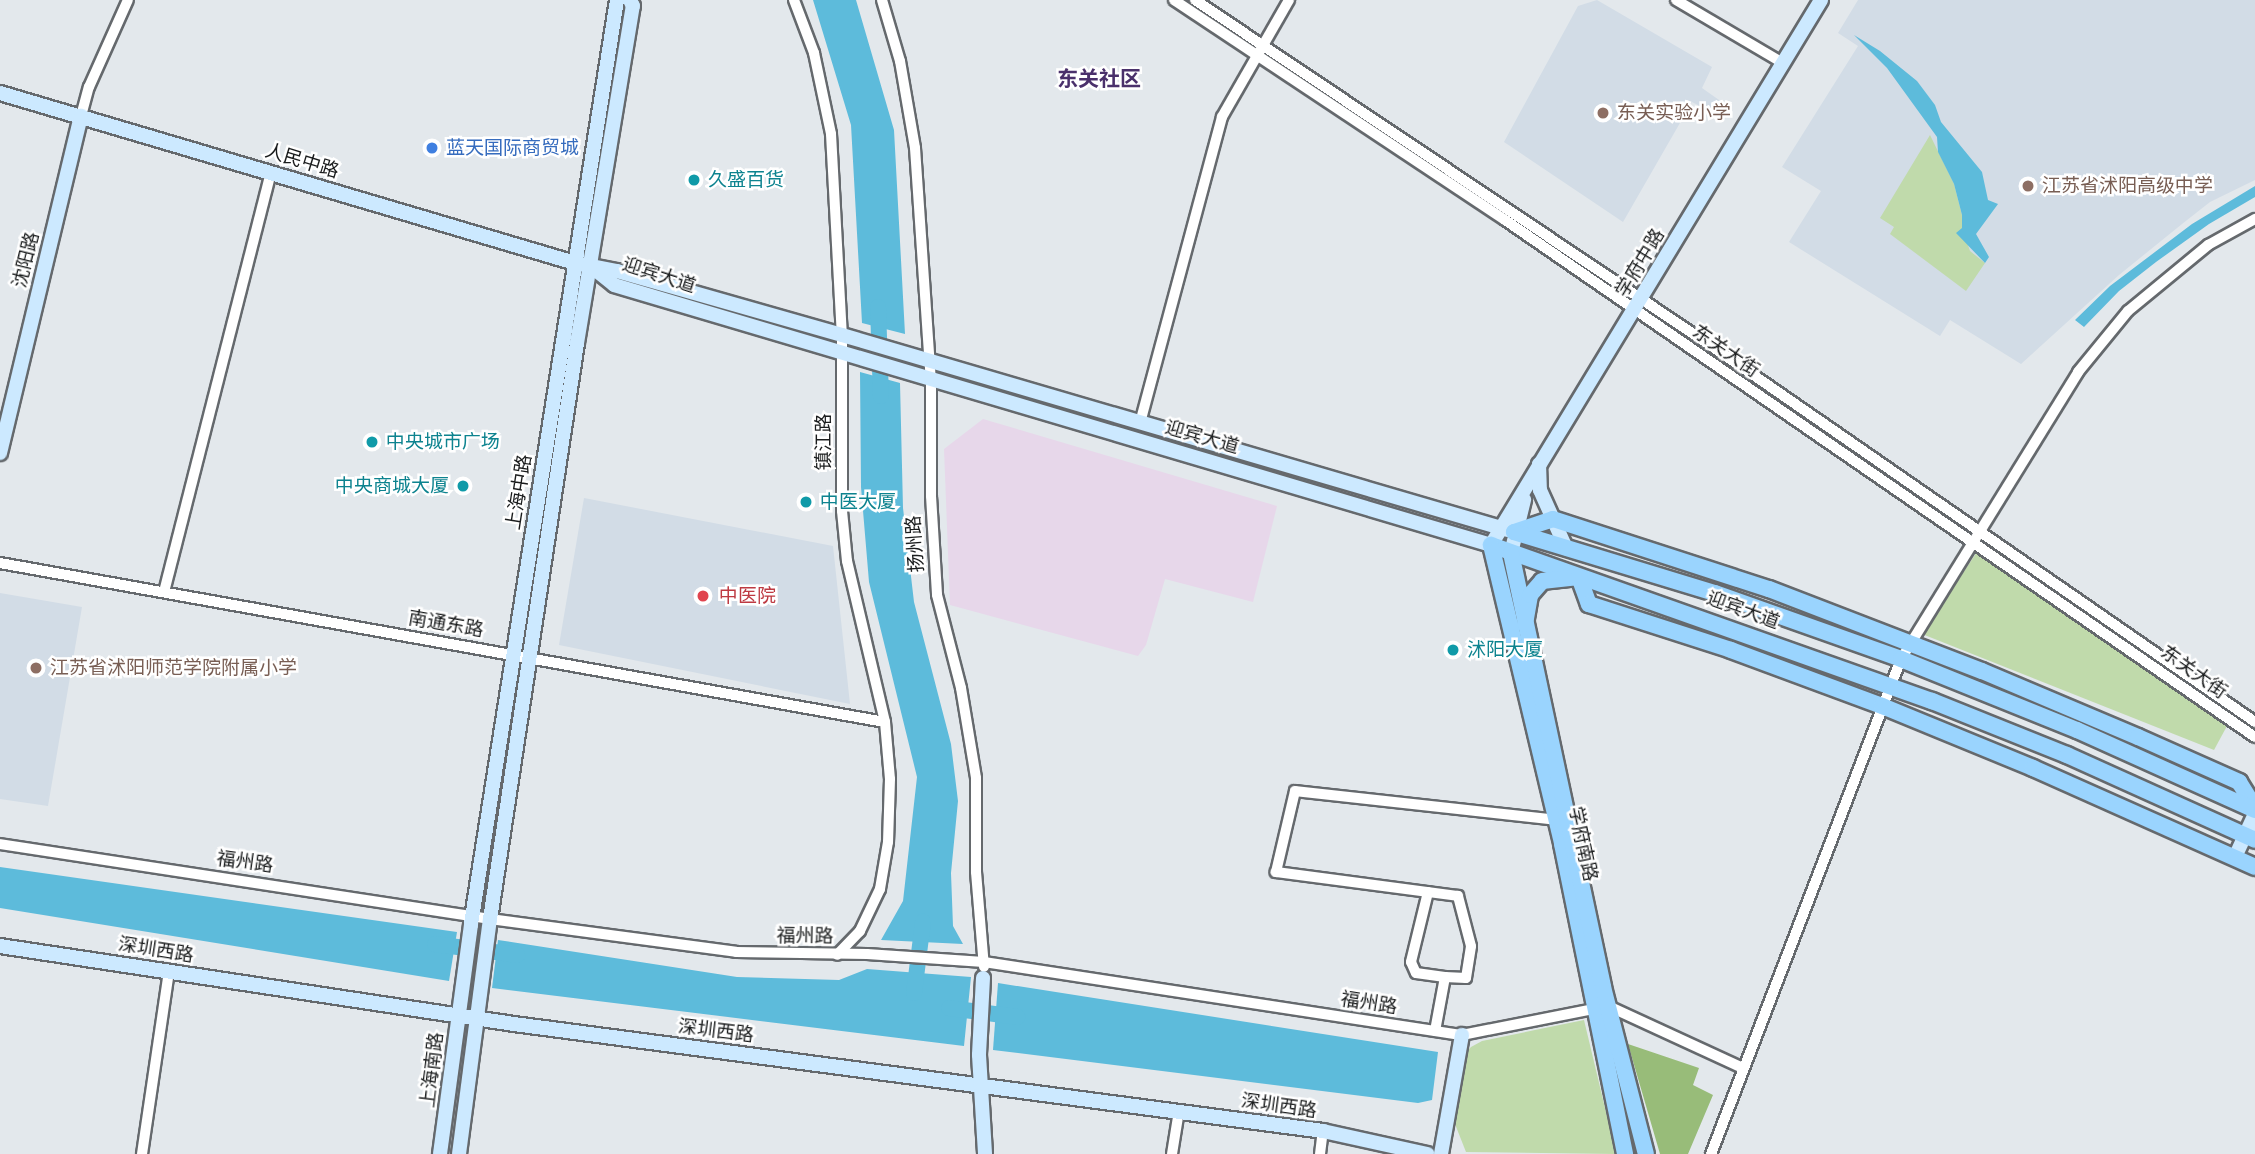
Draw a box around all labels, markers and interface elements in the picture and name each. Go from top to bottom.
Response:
district label: 东关社区 [1057,66,1141,92]
place label: 东关实验小学 [1617,102,1731,124]
marker: 东关实验小学 [1595,105,1611,121]
place label: 蓝天国际商贸城 [446,137,579,159]
street label: 人民中路 [262,139,342,183]
marker: 蓝天国际商贸城 [424,140,440,156]
place label: 久盛百货 [708,169,784,191]
marker: 久盛百货 [686,172,702,188]
place label: 江苏省沭阳高级中学 [2042,175,2213,197]
marker: 江苏省沭阳高级中学 [2020,178,2036,194]
street label: 学府中路 [1611,225,1669,301]
street label: 沈阳路 [8,230,44,290]
street label: 迎宾大道 [619,252,699,298]
street label: 东关大街 [1688,320,1764,382]
street label: 镇江路 [813,414,835,470]
street label: 迎宾大道 [1162,416,1242,458]
place label: 中央城市广场 [386,431,500,453]
marker: 中央城市广场 [364,434,380,450]
street label: 上海中路 [502,453,536,531]
place label: 中央商城大厦 [335,475,449,497]
marker: 中央商城大厦 [455,478,471,494]
place label: 中医大厦 [820,491,896,513]
marker: 中医大厦 [798,494,814,510]
street label: 扬州路 [902,515,928,573]
place label: 中医院 [719,585,776,607]
marker: 中医院 [693,586,713,606]
street label: 迎宾大道 [1703,586,1783,634]
street label: 南通东路 [407,606,485,642]
place label: 沭阳大厦 [1467,639,1543,661]
street label: 东关大街 [2156,641,2232,703]
marker: 沭阳大厦 [1445,642,1461,658]
place label: 江苏省沭阳师范学院附属小学 [50,657,297,679]
marker: 江苏省沭阳师范学院附属小学 [28,660,44,676]
street label: 学府南路 [1564,804,1602,884]
street label: 福州路 [215,847,275,877]
street label: 福州路 [776,924,834,948]
street label: 深圳西路 [117,933,195,967]
street label: 福州路 [1339,987,1399,1019]
street label: 深圳西路 [677,1015,755,1047]
street label: 上海南路 [416,1031,448,1109]
street label: 深圳西路 [1240,1089,1318,1123]

